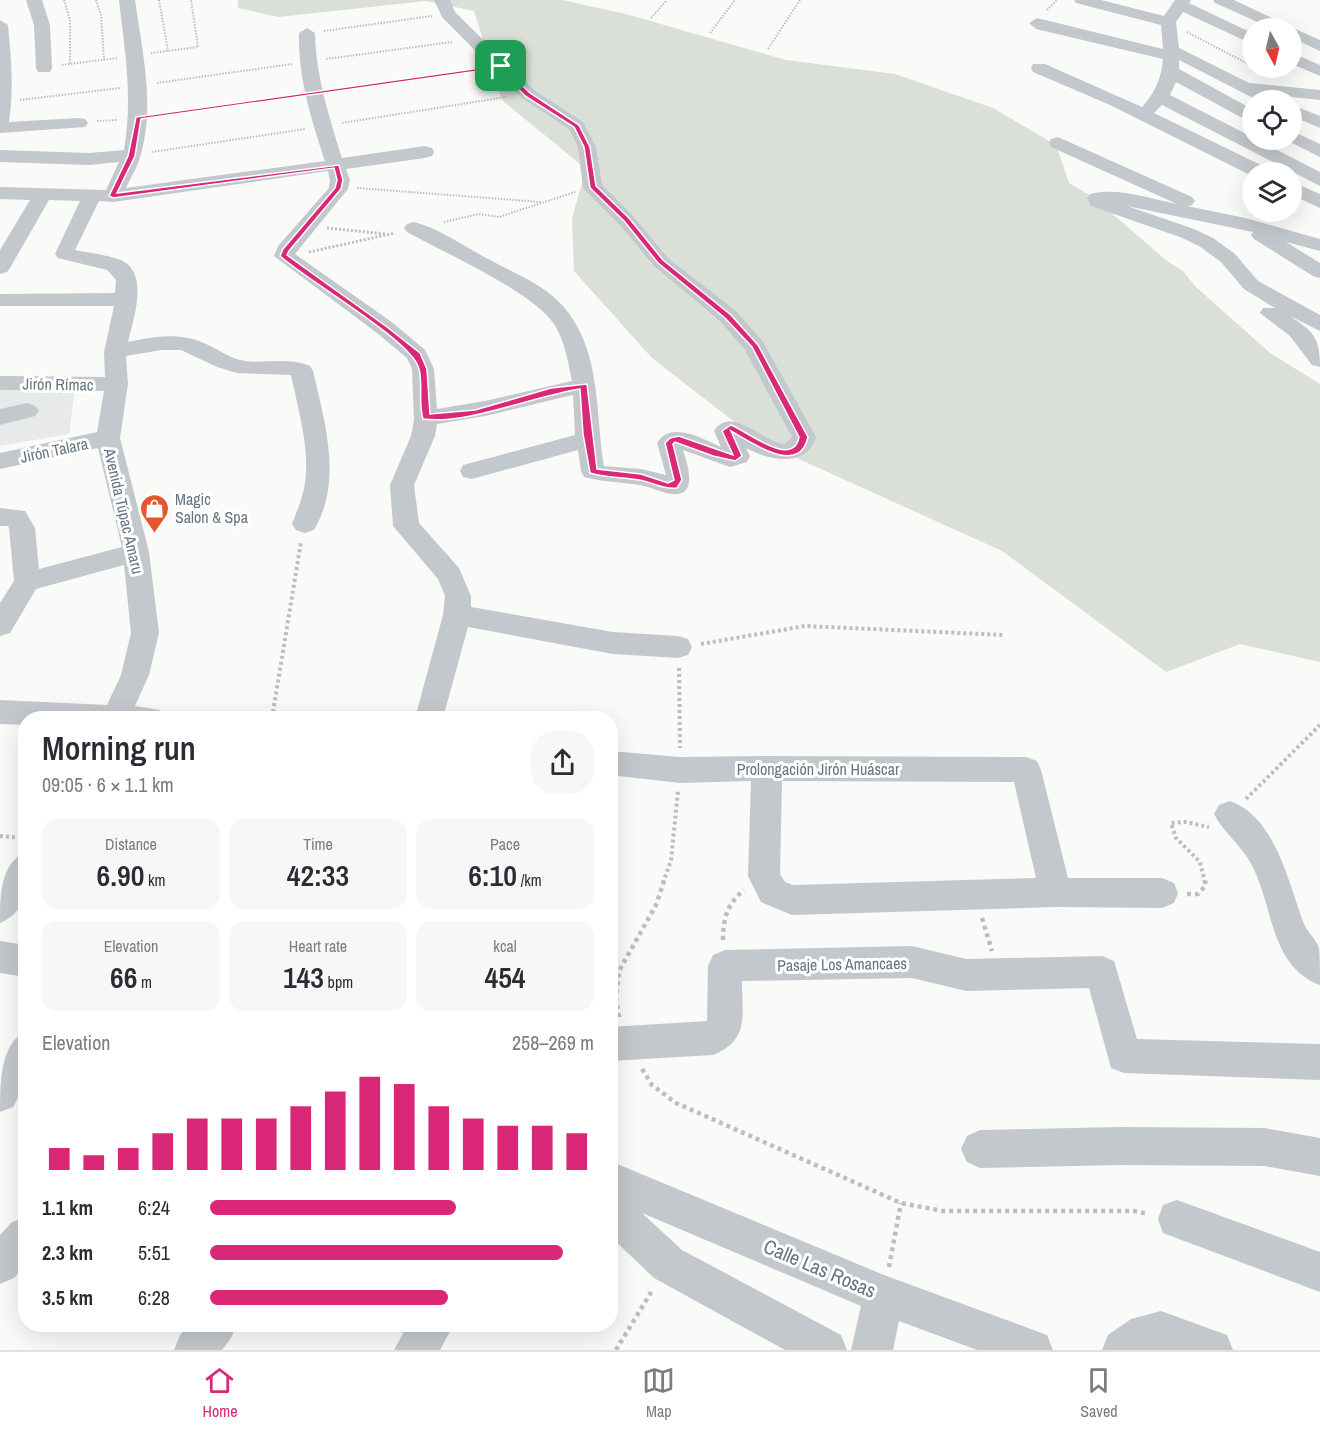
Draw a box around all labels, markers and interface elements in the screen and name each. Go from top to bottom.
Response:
north arrow [1242,18,1302,78]
map controls [1242,18,1302,222]
pin [475,40,526,91]
icon: arrive [484,49,517,82]
button: locate [1242,90,1302,150]
button: layers [1242,162,1302,222]
street label: Jirón Rímac [22,372,94,396]
street label: Jirón Talara [18,432,91,468]
street label: Avenida Túpac Amaru [99,445,149,576]
place label: Magic Salon & Spa [175,488,249,528]
shop icon: Magic Salon & Spa [138,492,170,534]
text: Morning run [42,726,196,770]
button: share [531,731,594,794]
street label: Prolongación Jirón Huáscar [737,758,900,780]
text: 09:05 · 6 × 1.1 km [42,771,174,798]
text: Distance [105,833,157,855]
text: Time [303,833,333,855]
text: Pace [490,833,520,855]
text: 6.90 [96,855,144,895]
text: 42:33 [287,855,349,895]
text: 6:10 [468,855,517,895]
text: km [144,869,166,891]
text: /km [517,869,542,891]
text: Elevation [104,935,158,957]
text: Heart rate [289,935,347,957]
text: kcal [493,935,517,957]
street label: Pasaje Los Amancaes [777,952,907,976]
text: 66 [110,957,137,997]
text: 143 [283,957,324,997]
text: 454 [484,957,526,997]
text: m [137,971,152,993]
text: bpm [324,971,353,993]
text: Elevation [42,1029,110,1056]
text: 258–269 m [512,1029,594,1056]
text: 1.1 km [42,1194,93,1221]
text: 6:24 [138,1194,170,1221]
street label: Calle Las Rosas [760,1232,880,1304]
text: 2.3 km [42,1239,93,1266]
text: 5:51 [138,1239,170,1266]
text: 3.5 km [42,1284,93,1311]
text: 6:28 [138,1284,170,1311]
tab: Home [202,1364,237,1422]
tab: Map [642,1364,675,1422]
tab: Saved [1080,1364,1118,1422]

